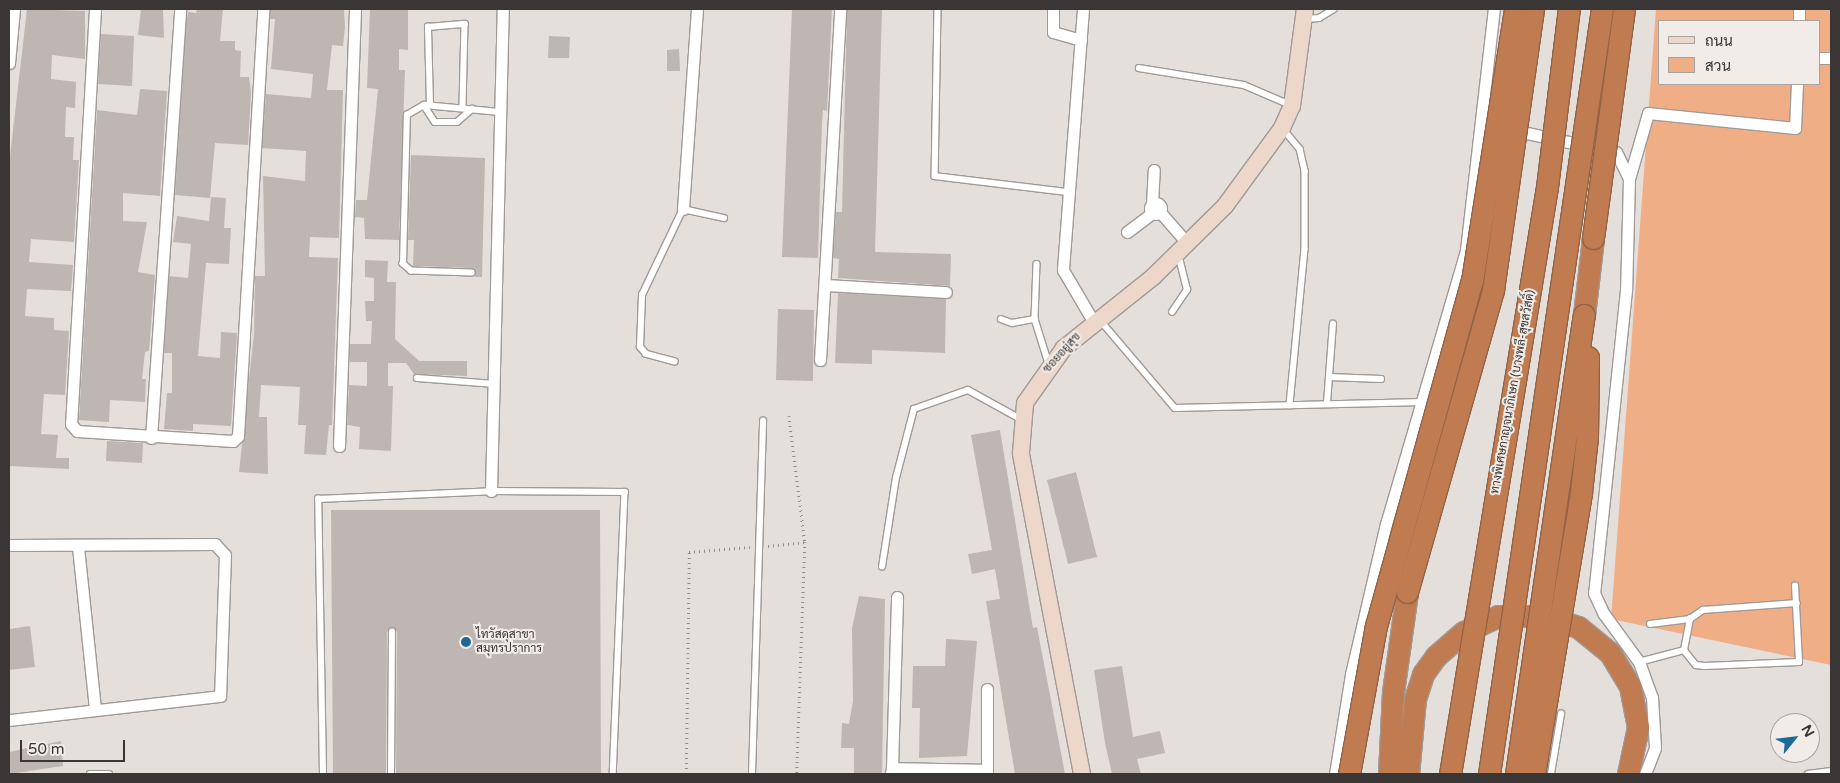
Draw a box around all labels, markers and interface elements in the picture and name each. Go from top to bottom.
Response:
legend [1658,20,1820,85]
text: ถนน [1705,32,1733,50]
text: สวน [1705,57,1731,75]
street label: ทางพิเศษกาญจนาภิเษก (บางพลี-สุขสวัสดิ์) [1488,289,1538,495]
street label: ซอยอยู่สุข [1040,330,1084,376]
place label: ไทวัสดุสาขา สมุทรปราการ [476,628,542,656]
marker: ไทวัสดุสาขา สมุทรปราการ [460,636,472,648]
north arrow [1770,713,1820,763]
text: N [1798,722,1818,740]
scale bar [22,730,128,762]
text: 50 m [28,740,65,758]

